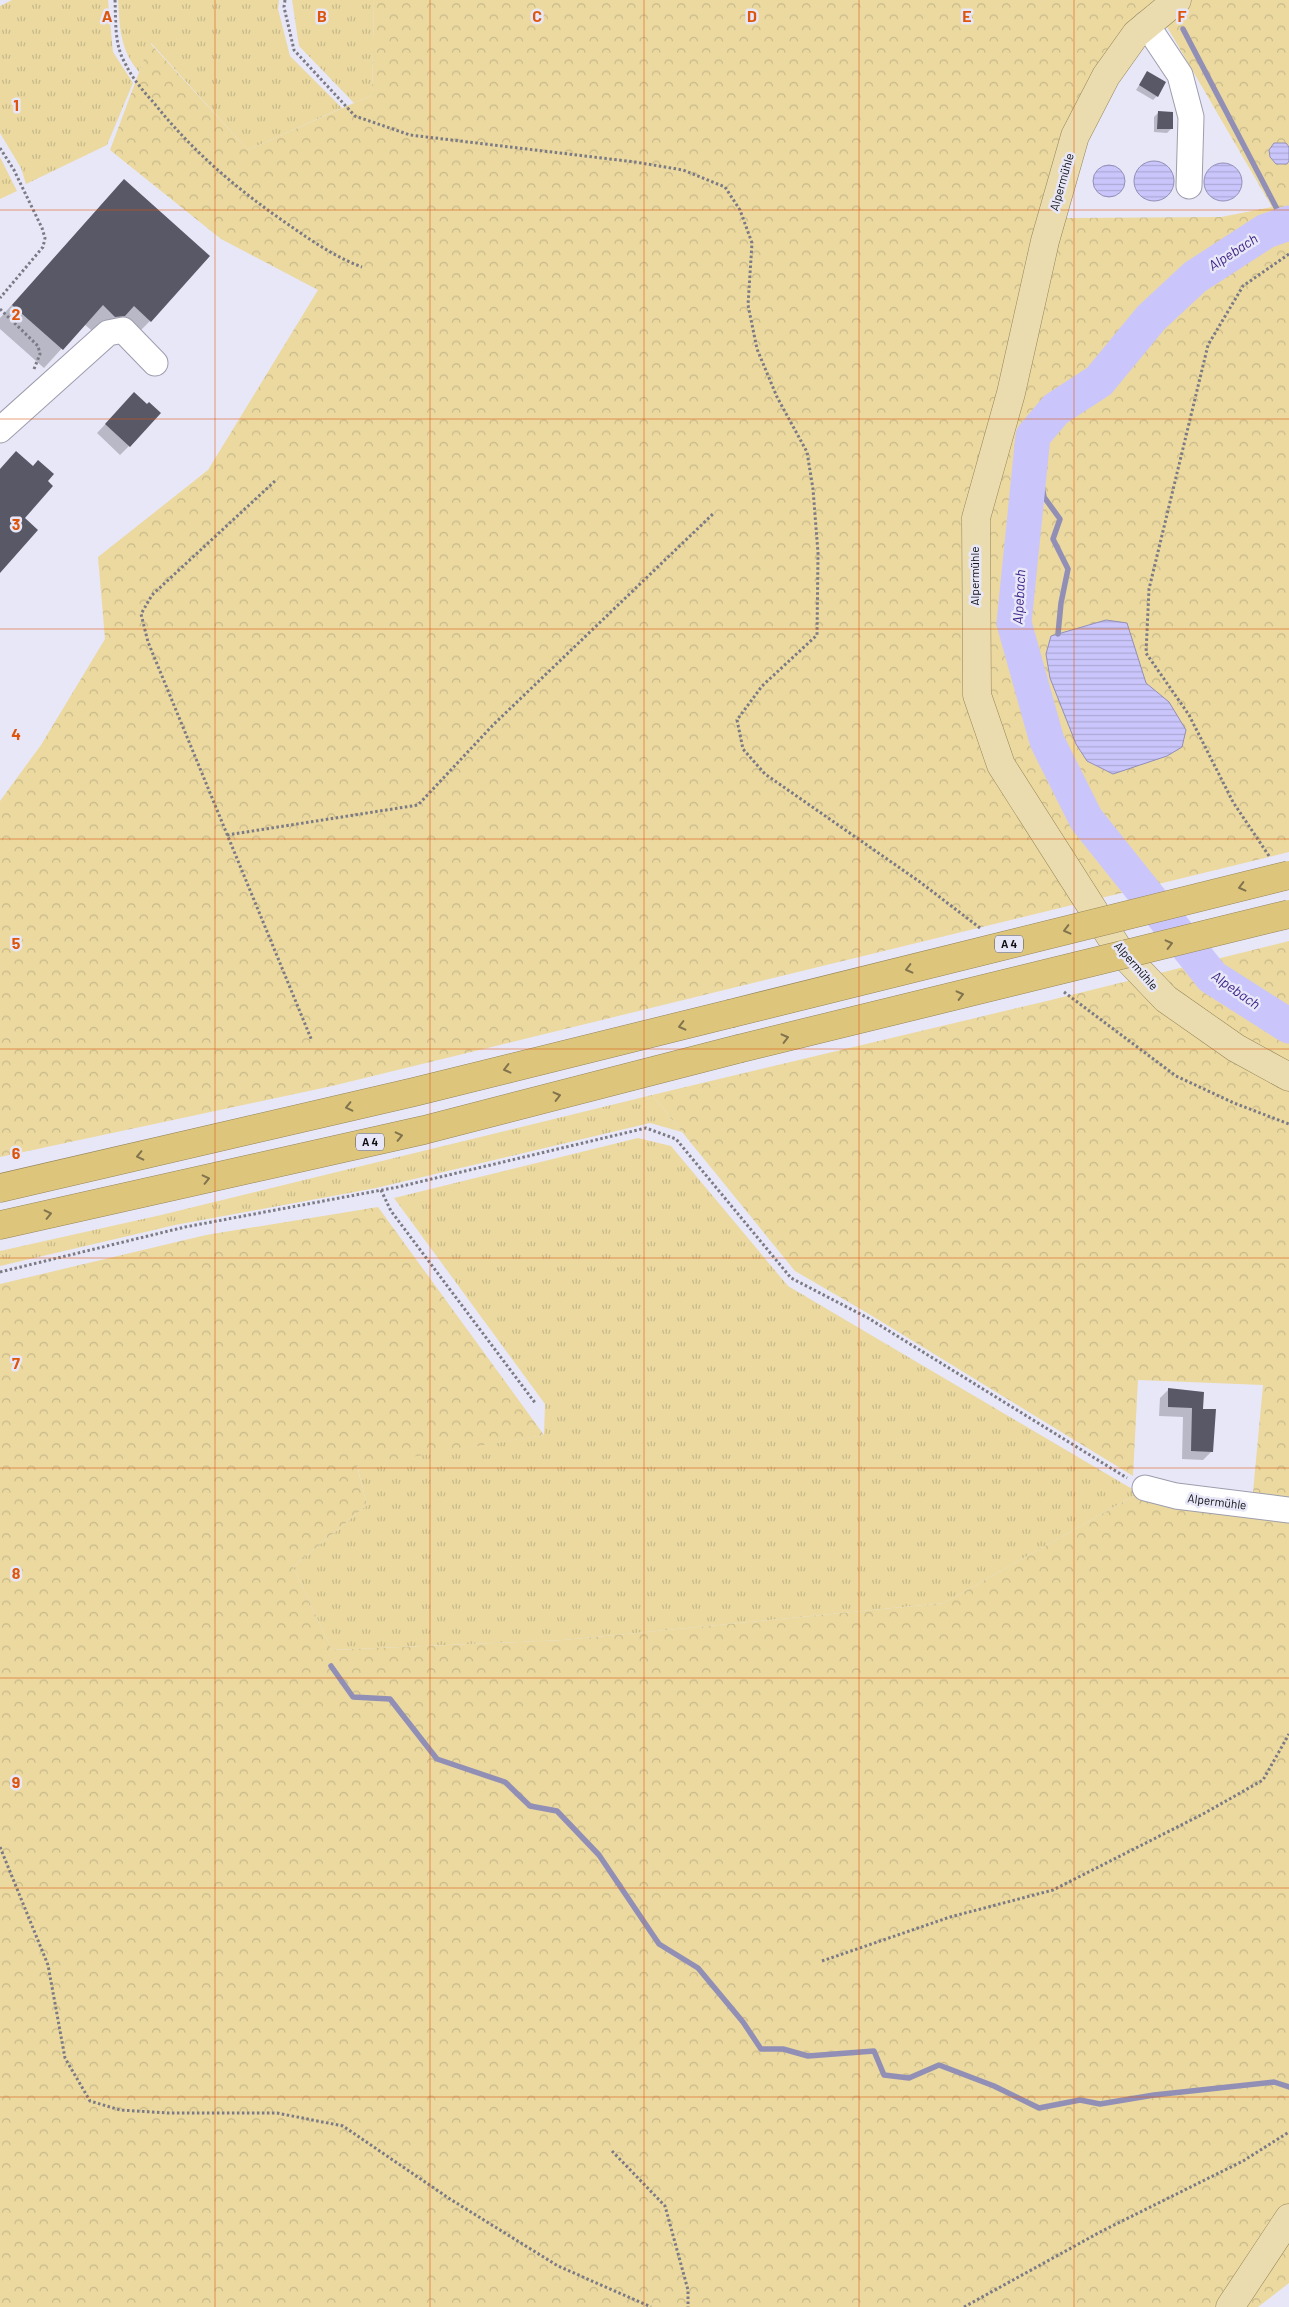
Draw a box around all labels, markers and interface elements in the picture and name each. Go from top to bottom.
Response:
text: A [102,6,113,25]
text: B [317,6,327,25]
text: C [532,6,542,25]
text: D [747,6,757,25]
text: E [962,6,972,25]
text: F [1178,6,1187,25]
text: 1 [13,95,19,114]
street label: Alpermühle [1046,151,1076,212]
water label: Alpebach [1205,229,1261,274]
text: 2 [12,304,21,323]
text: 3 [12,514,20,533]
street label: Alpermühle [967,546,981,606]
water label: Alpebach [1009,569,1028,625]
text: 4 [11,724,21,743]
one-way arrow [1238,881,1246,891]
one-way arrow [1063,924,1072,935]
text: 5 [12,933,21,952]
road number: A 4 [995,936,1023,952]
street label: Alpermühle [1112,938,1162,992]
one-way arrow [1164,939,1173,950]
one-way arrow [905,963,914,974]
water label: Alpebach [1209,967,1264,1012]
one-way arrow [955,990,964,1001]
one-way arrow [677,1020,686,1031]
one-way arrow [780,1033,789,1044]
one-way arrow [503,1063,512,1074]
one-way arrow [552,1091,561,1102]
one-way arrow [345,1101,354,1112]
one-way arrow [395,1131,403,1142]
road number: A 4 [356,1134,384,1150]
text: 6 [12,1143,21,1162]
one-way arrow [135,1150,144,1161]
one-way arrow [202,1174,211,1185]
one-way arrow [43,1209,52,1220]
text: 7 [12,1353,20,1372]
street label: Alpermühle [1187,1490,1247,1512]
text: 8 [12,1563,21,1582]
text: 9 [12,1772,20,1791]

